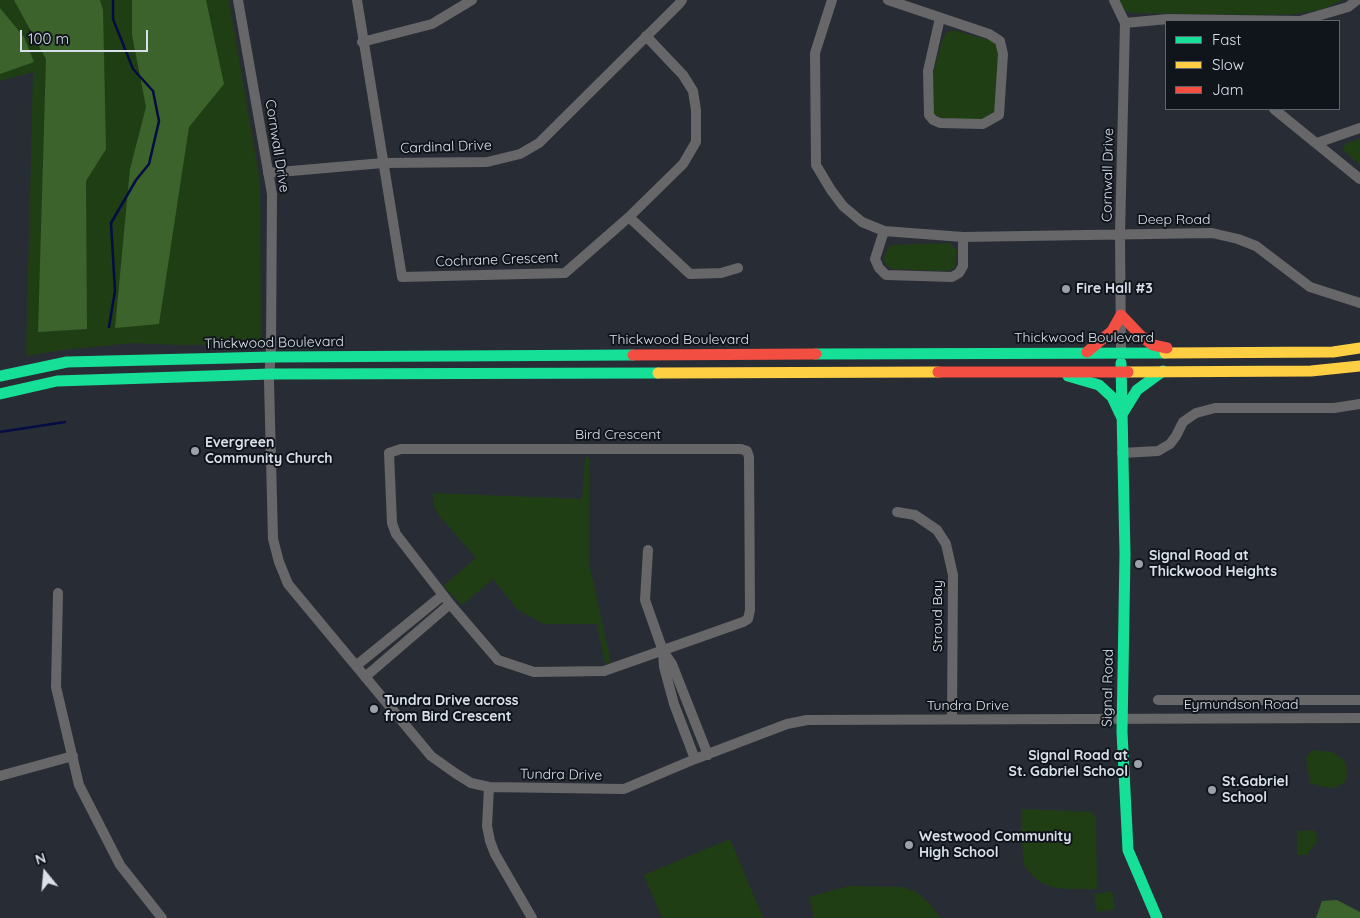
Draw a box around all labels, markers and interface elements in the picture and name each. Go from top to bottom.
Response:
scale bar [22,20,150,52]
legend [1165,20,1340,110]
text: 100 m [28,29,69,48]
text: Fast [1212,30,1241,49]
text: Slow [1212,55,1244,74]
text: Jam [1212,80,1243,99]
street label: Cornwall Drive [261,98,293,194]
street label: Cornwall Drive [1099,128,1117,222]
street label: Cardinal Drive [400,137,492,157]
street label: Deep Road [1137,212,1211,228]
street label: Cochrane Crescent [435,249,559,271]
place label: Fire Hall #3 [1076,281,1153,297]
marker: Fire Hall #3 [1060,283,1072,295]
street label: Thickwood Boulevard [1014,330,1154,346]
street label: Thickwood Boulevard [609,332,749,348]
street label: Thickwood Boulevard [204,333,344,353]
street label: Bird Crescent [575,427,661,443]
place label: Evergreen Community Church [205,435,333,468]
marker: Evergreen Community Church [189,445,201,457]
place label: Signal Road at Thickwood Heights [1149,548,1277,580]
marker: Signal Road at Thickwood Heights [1133,558,1145,570]
street label: Stroud Bay [930,580,946,652]
street label: Signal Road [1099,649,1117,727]
place label: Tundra Drive across from Bird Crescent [384,693,518,726]
street label: Eymundson Road [1184,697,1298,713]
street label: Tundra Drive [927,698,1009,714]
marker: Tundra Drive across from Bird Crescent [368,703,380,715]
place label: Signal Road at St. Gabriel School [1009,748,1128,780]
marker: Signal Road at St. Gabriel School [1132,758,1144,770]
street label: Tundra Drive [520,766,602,784]
place label: St.Gabriel School [1222,774,1289,806]
marker: St.Gabriel School [1206,784,1218,796]
place label: Westwood Community High School [919,829,1071,862]
marker: Westwood Community High School [903,839,915,851]
north arrow [20,848,70,898]
text: N [33,849,48,869]

